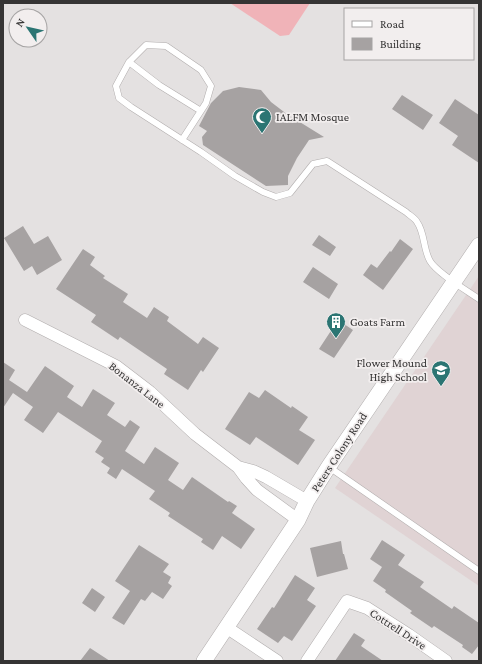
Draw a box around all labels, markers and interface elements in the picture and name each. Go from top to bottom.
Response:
north arrow [8,8,48,48]
legend [344,8,474,60]
text: N [13,16,27,29]
text: Road [380,17,405,31]
text: Building [380,37,421,51]
mosque icon: IALFM Mosque [251,106,273,134]
place label: IALFM Mosque [276,110,349,124]
building icon: Goats Farm [325,311,347,339]
place label: Goats Farm [350,315,405,329]
place label: Flower Mound High School [356,356,428,384]
street label: Bonanza Lane [106,359,168,411]
school or university icon: Flower Mound High School [430,359,452,387]
street label: Peters Colony Road [308,409,370,494]
street label: Cottrell Drive [367,605,429,653]

